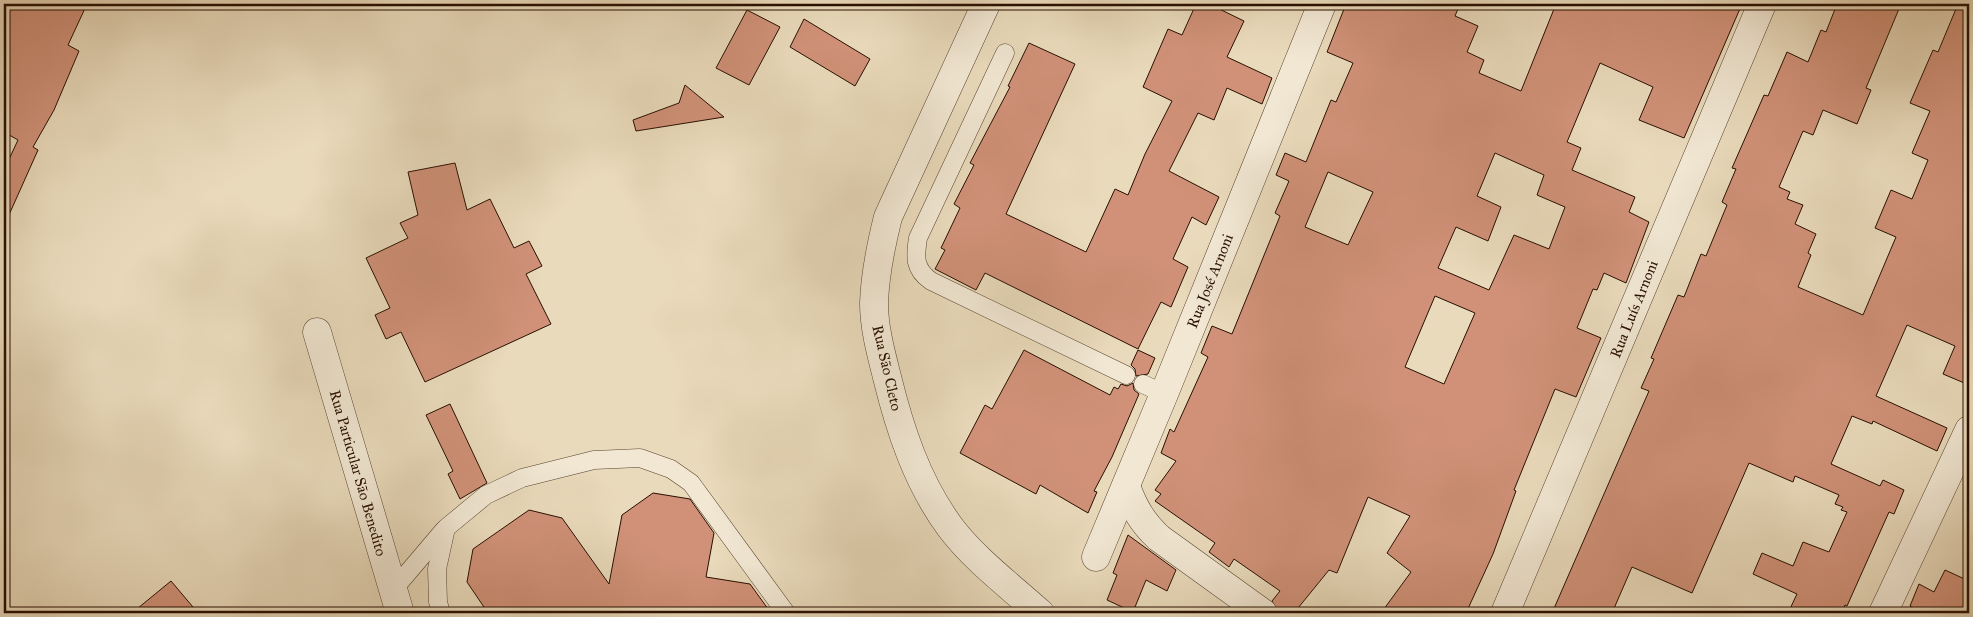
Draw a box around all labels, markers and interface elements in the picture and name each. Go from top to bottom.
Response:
street label: Rua José Arnoni [1183,231,1238,331]
street label: Rua Luís Arnoni [1606,258,1662,360]
street label: Rua São Cleto [868,323,906,413]
street label: Rua Particular São Benedito [326,388,390,559]

